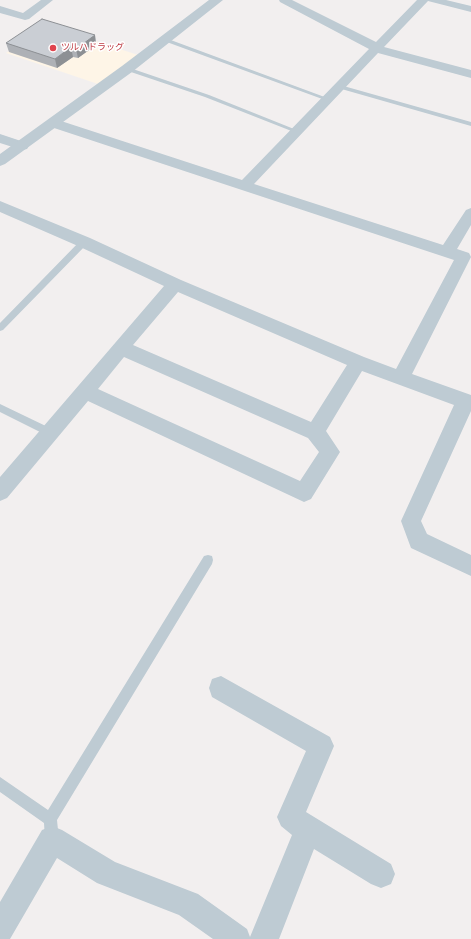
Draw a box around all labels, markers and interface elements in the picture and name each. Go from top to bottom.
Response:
marker: ツルハドラッグ [48,43,58,53]
place label: ツルハドラッグ [61,43,124,53]

